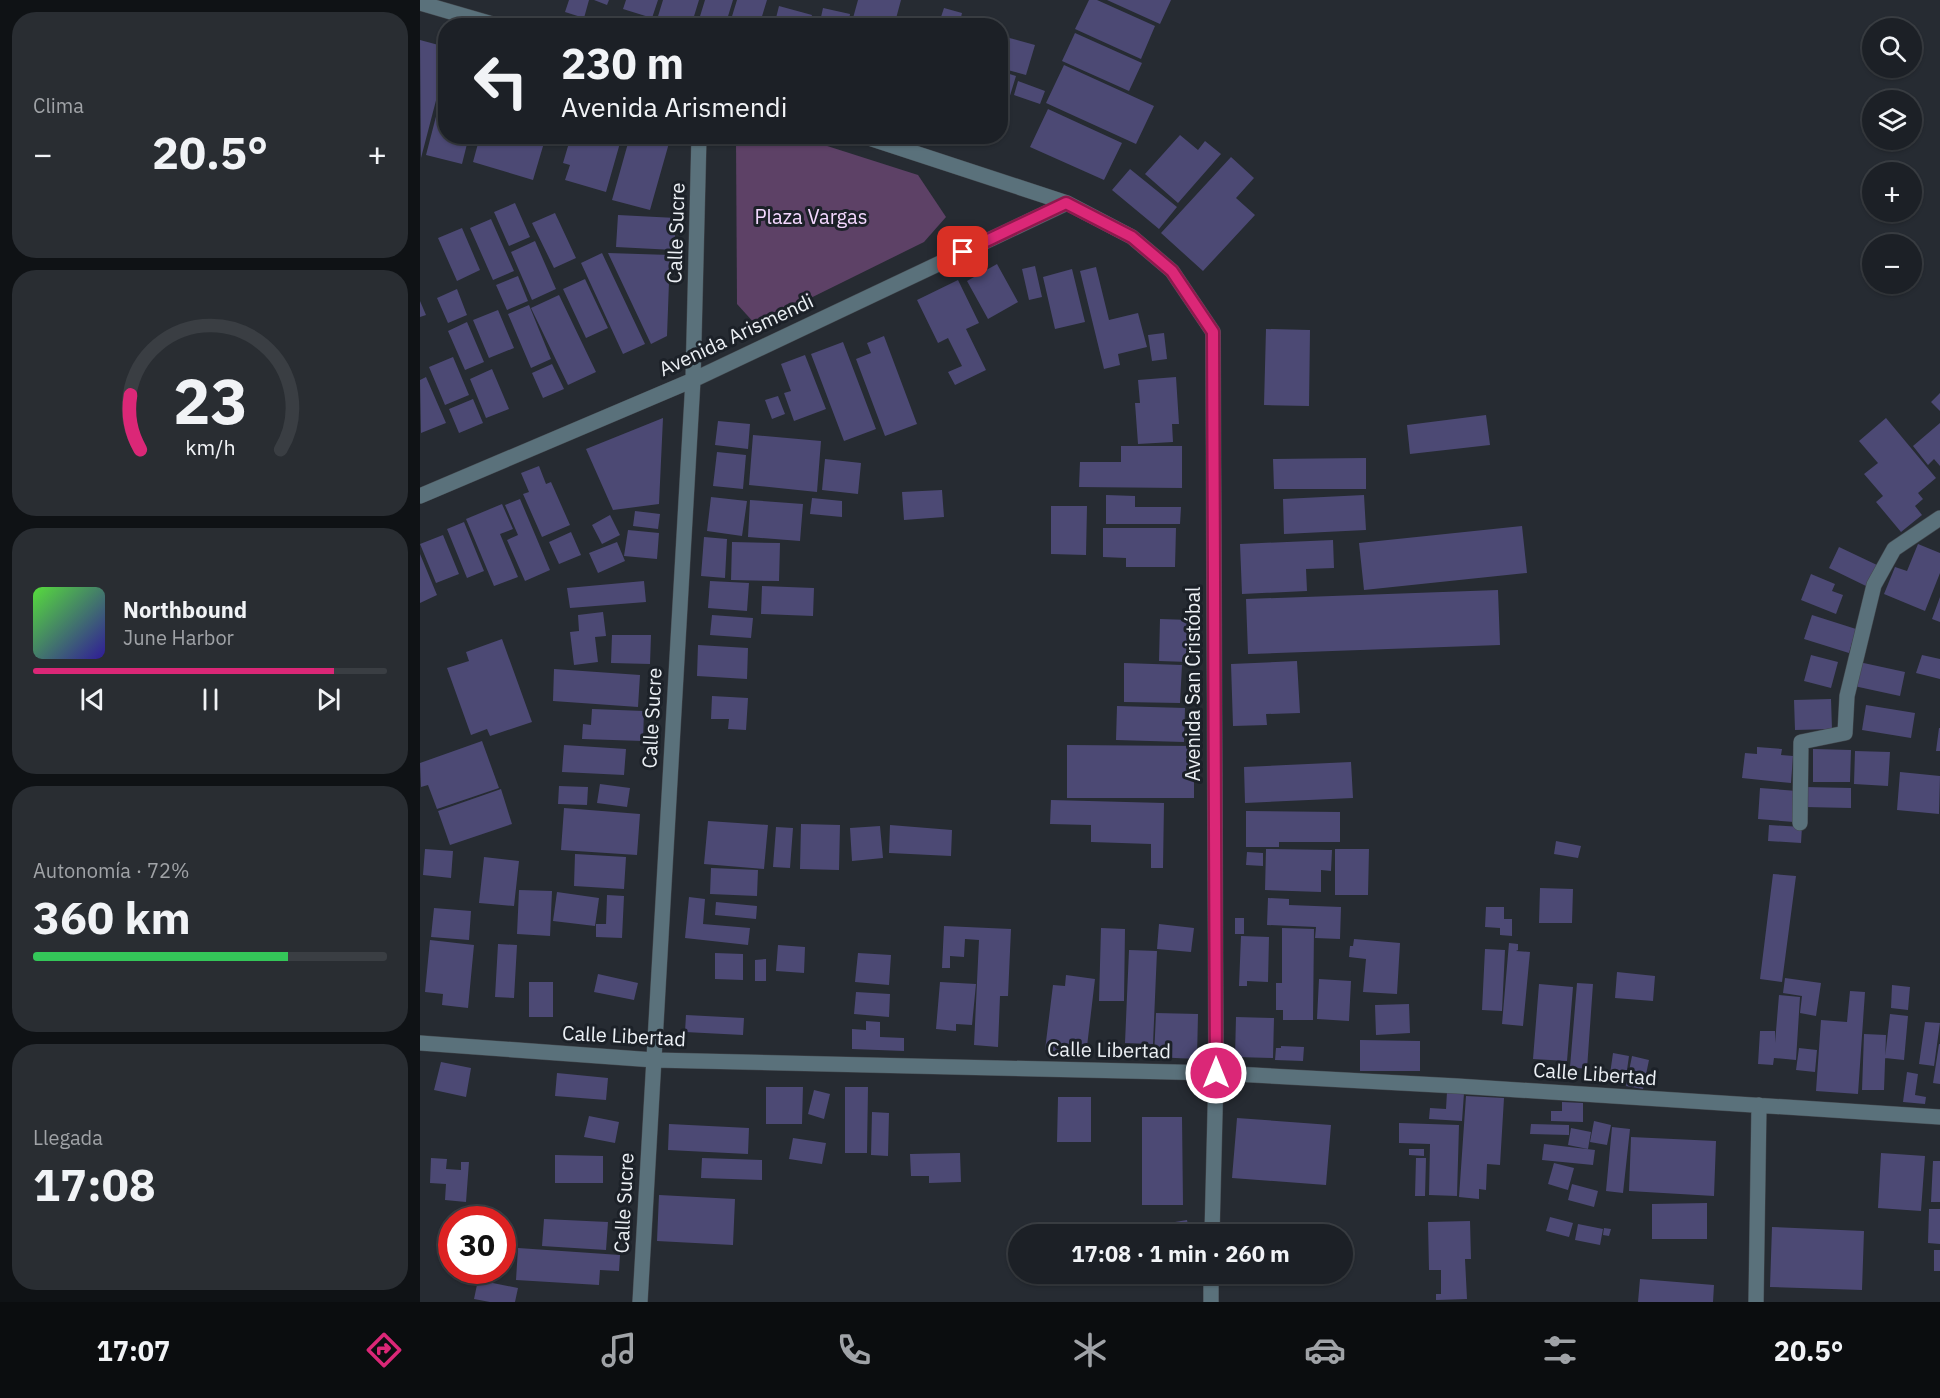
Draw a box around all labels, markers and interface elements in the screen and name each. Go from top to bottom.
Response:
map controls [1862,18,1922,294]
button: search [1862,18,1922,78]
text: 230 m [561,36,684,91]
icon: left [462,42,540,120]
text: Avenida Arismendi [561,89,787,124]
button: layers [1862,90,1922,150]
text: Clima [33,92,84,119]
text: 20.5° [152,123,268,181]
text: − [33,132,53,175]
text: + [367,132,387,175]
button: + [1862,162,1922,222]
street label: Calle Sucre [660,182,691,284]
park label: Plaza Vargas [755,203,867,230]
pin [937,226,988,277]
button: − [1862,234,1922,294]
icon: arrive [946,235,979,268]
street label: Avenida Arismendi [654,287,818,382]
text: 23 [173,360,247,441]
text: km/h [185,433,235,461]
street label: Avenida San Cristóbal [1179,586,1206,782]
text: Northbound [123,595,247,624]
text: June Harbor [123,624,234,651]
street label: Calle Sucre [635,667,668,769]
icon: previous [76,683,109,716]
icon: pause [194,683,227,716]
icon: next [312,683,345,716]
text: Autonomía · 72% [33,857,190,884]
text: 360 km [33,888,191,946]
street label: Calle Libertad [561,1019,687,1052]
street label: Calle Libertad [1047,1035,1171,1064]
position arrow [1184,1041,1248,1105]
street label: Calle Libertad [1532,1056,1658,1091]
text: Llegada [33,1124,103,1151]
street label: Calle Sucre [607,1152,640,1254]
text: 17:08 [33,1155,156,1213]
speed limit sign: 30 [438,1206,516,1284]
text: 17:08 · 1 min · 260 m [1071,1239,1290,1268]
icon: directions [363,1329,405,1371]
icon: music [598,1329,640,1371]
icon: phone [833,1329,875,1371]
icon: climate [1069,1329,1111,1371]
icon: car [1304,1329,1346,1371]
icon: filters [1539,1329,1581,1371]
text: 17:07 [97,1333,170,1368]
text: 20.5° [1774,1333,1843,1368]

